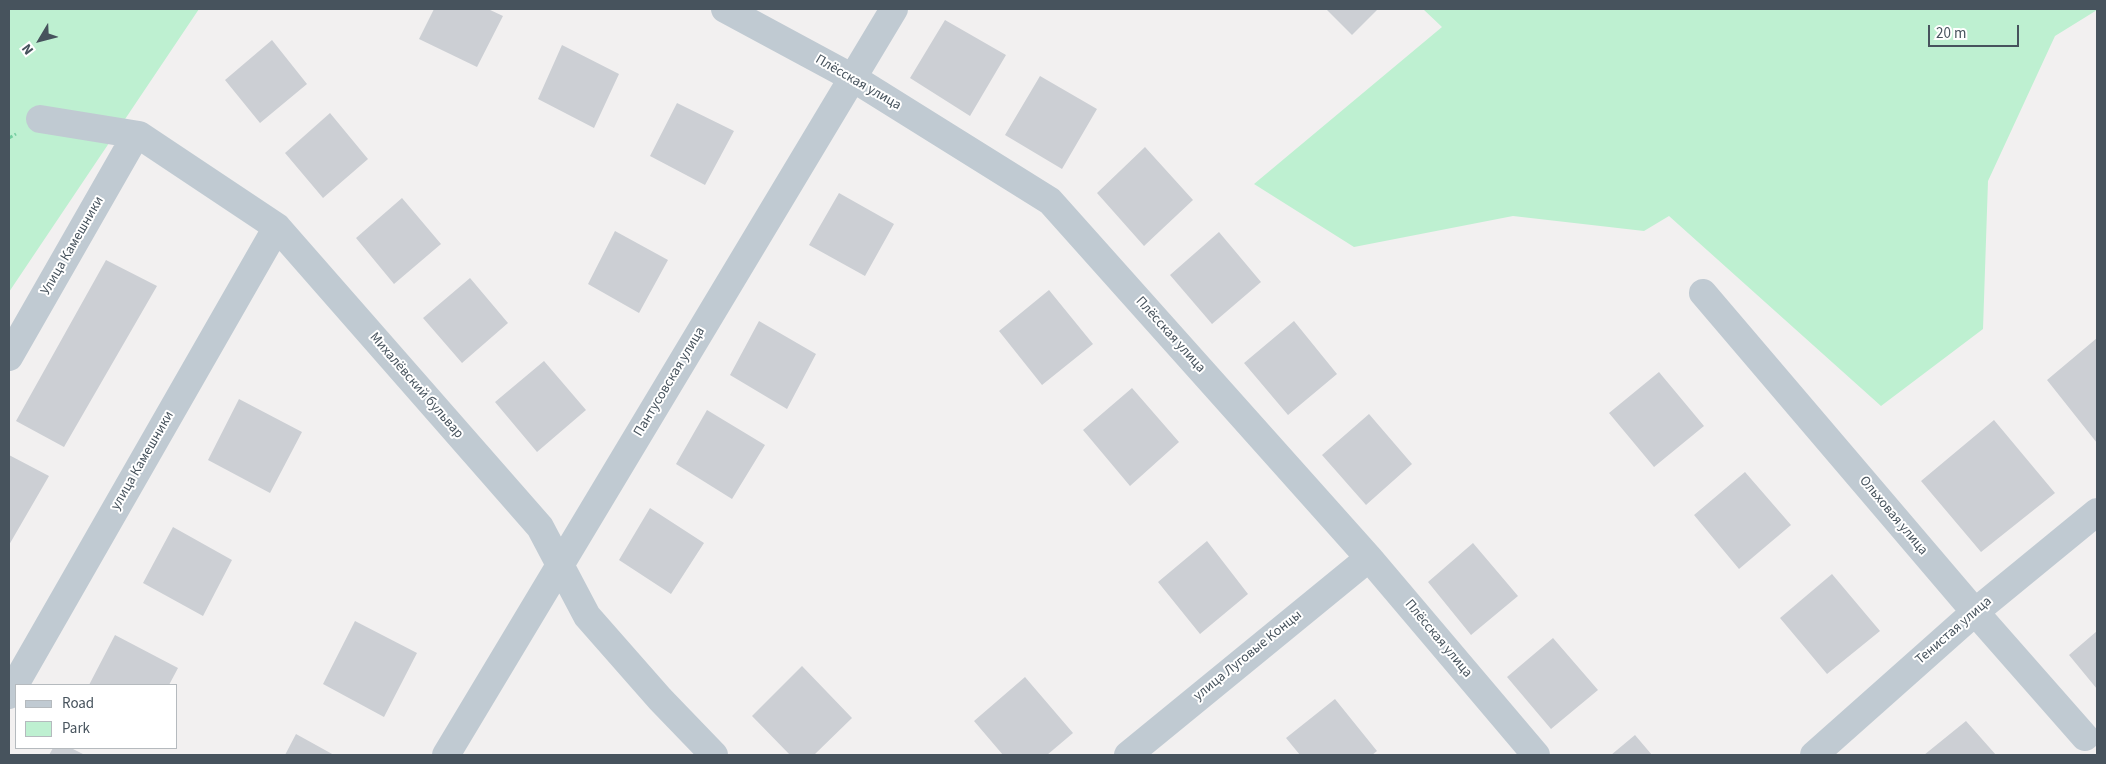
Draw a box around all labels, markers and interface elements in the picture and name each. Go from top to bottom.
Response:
north arrow [15,15,65,65]
scale bar [1931,15,2022,47]
text: 20 m [1936,23,1966,44]
text: N [17,39,39,59]
street label: Плёсская улица [812,52,904,114]
street label: Улица Камешники [38,194,108,298]
street label: Плёсская улица [1131,294,1209,376]
street label: Пантусовская улица [631,324,709,440]
street label: Михалёвский бульвар [365,330,467,442]
street label: улица Камешники [108,408,178,514]
street label: Ольховая улица [1855,473,1931,559]
street label: Тенистая улица [1912,593,1996,669]
street label: Плёсская улица [1401,597,1475,681]
street label: улица Луговые Концы [1190,607,1306,705]
legend [15,684,178,749]
text: Road [62,693,94,714]
text: Park [62,718,90,739]

